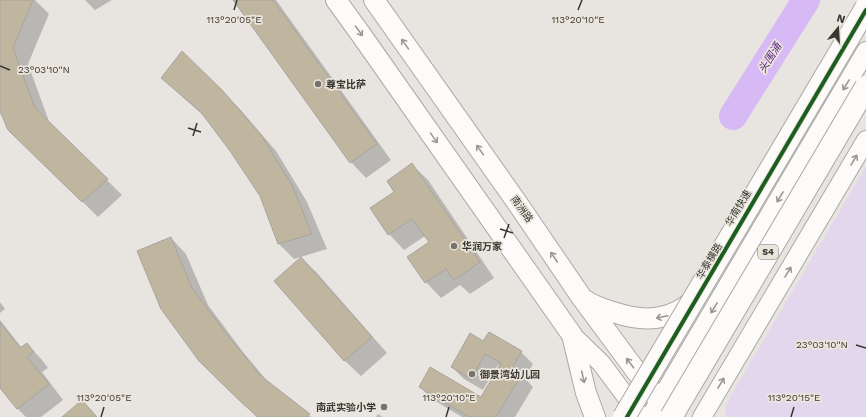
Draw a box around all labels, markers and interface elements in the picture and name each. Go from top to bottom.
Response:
north arrow [818,8,858,48]
text: N [835,12,847,26]
text: 113°20'05"E [206,14,262,25]
text: 113°20'10"E [551,14,605,25]
one-way arrow [355,26,363,37]
one-way arrow [401,39,409,50]
water label: 头围涌 [756,39,785,75]
text: 23°03'10"N [18,64,70,75]
marker: 尊宝比萨 [313,79,323,89]
place label: 尊宝比萨 [326,79,366,90]
one-way arrow [842,79,850,91]
one-way arrow [430,132,438,143]
one-way arrow [476,145,484,156]
one-way arrow [850,155,858,166]
street label: 华南快速 [723,188,753,228]
one-way arrow [776,191,784,202]
street label: 南洲路 [509,194,535,224]
place label: 华润万家 [462,240,502,252]
marker: 华润万家 [449,241,459,251]
street label: 华泰横路 [694,241,724,281]
road number: S4 [758,245,778,259]
one-way arrow [550,252,558,263]
one-way arrow [784,266,792,278]
one-way arrow [709,302,717,314]
one-way arrow [656,313,669,321]
text: 23°03'10"N [796,339,848,350]
one-way arrow [626,357,634,368]
place label: 御景湾幼儿园 [479,368,540,380]
marker: 御景湾幼儿园 [467,369,477,379]
one-way arrow [579,370,587,383]
one-way arrow [718,377,726,389]
text: 113°20'05"E [76,392,132,403]
text: 113°20'10"E [422,392,476,403]
text: 113°20'15"E [768,392,820,403]
place label: 南武实验小学 [316,402,376,413]
marker: 南武实验小学 [379,402,389,412]

